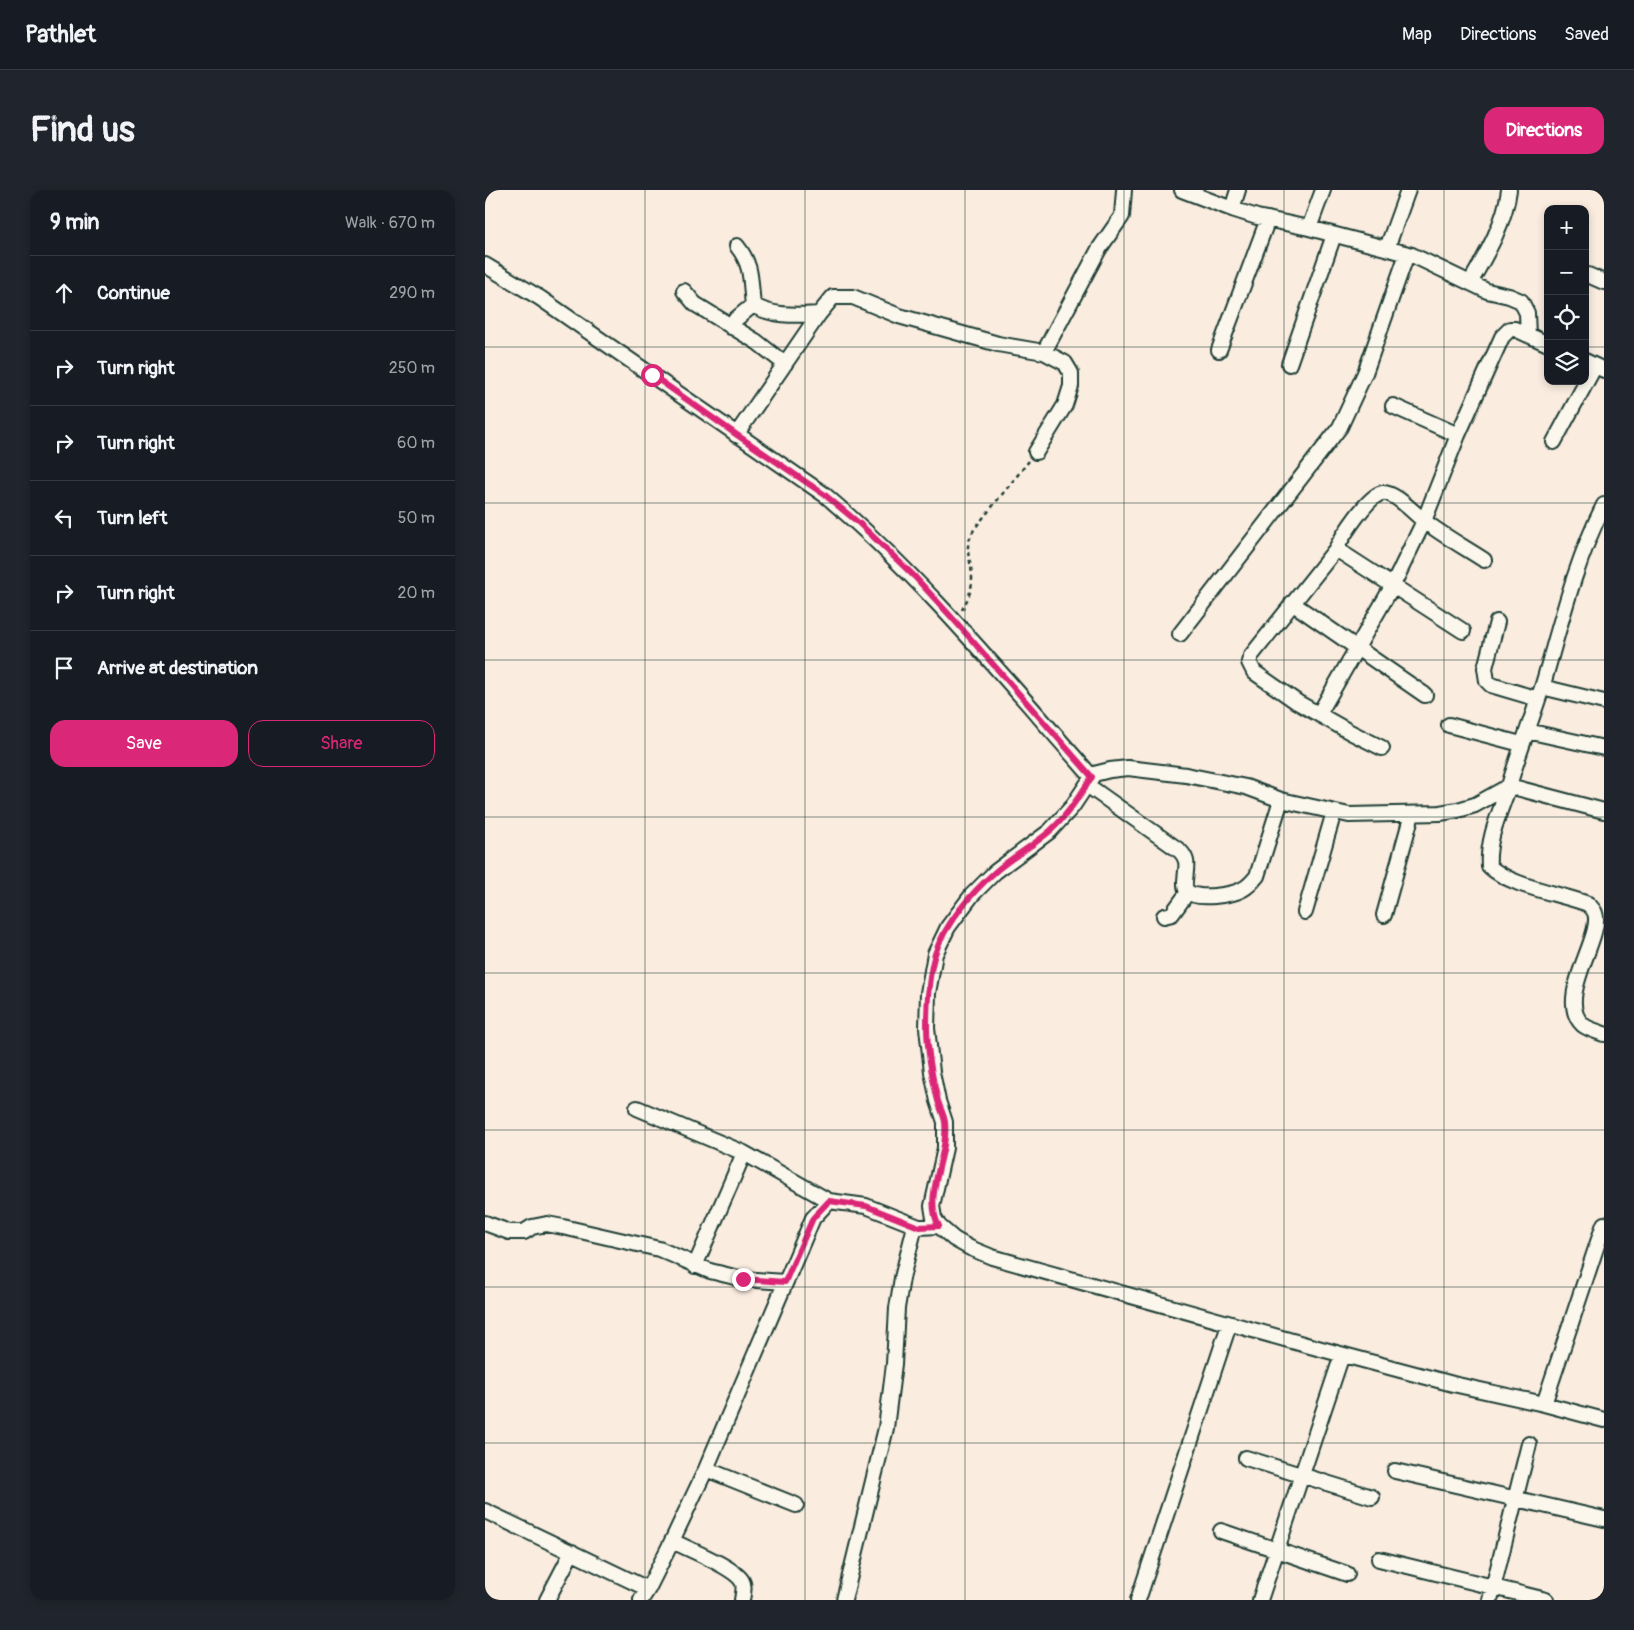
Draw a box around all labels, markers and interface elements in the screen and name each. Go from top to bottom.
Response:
text: Pathlet [25,20,96,49]
text: Map [1402,23,1432,46]
text: Directions [1460,23,1536,46]
text: Saved [1564,23,1609,46]
button: Directions [1484,107,1604,154]
text: Find us [30,108,135,152]
map controls [1544,205,1589,385]
button: + [1544,205,1589,250]
text: 9 min [50,209,99,236]
text: Walk · 670 m [345,213,435,233]
button: − [1544,250,1589,295]
icon: ahead [50,279,78,307]
text: Continue [97,281,170,305]
text: 290 m [389,283,435,303]
button: locate [1544,295,1589,340]
button: layers [1544,340,1589,385]
icon: right [50,354,78,382]
text: Turn right [97,356,175,380]
text: 250 m [389,358,435,378]
route start [641,364,664,387]
icon: right [50,429,78,457]
text: Turn right [97,431,175,455]
text: 60 m [397,433,435,453]
icon: left [50,504,78,532]
text: Turn left [97,506,167,530]
text: 50 m [398,508,435,528]
icon: right [50,579,78,607]
text: Turn right [97,581,175,605]
text: 20 m [397,583,435,603]
icon: arrive [50,654,78,682]
text: Arrive at destination [97,656,258,680]
button: Save [50,720,238,767]
button: Share [248,720,435,767]
route end [732,1268,755,1291]

